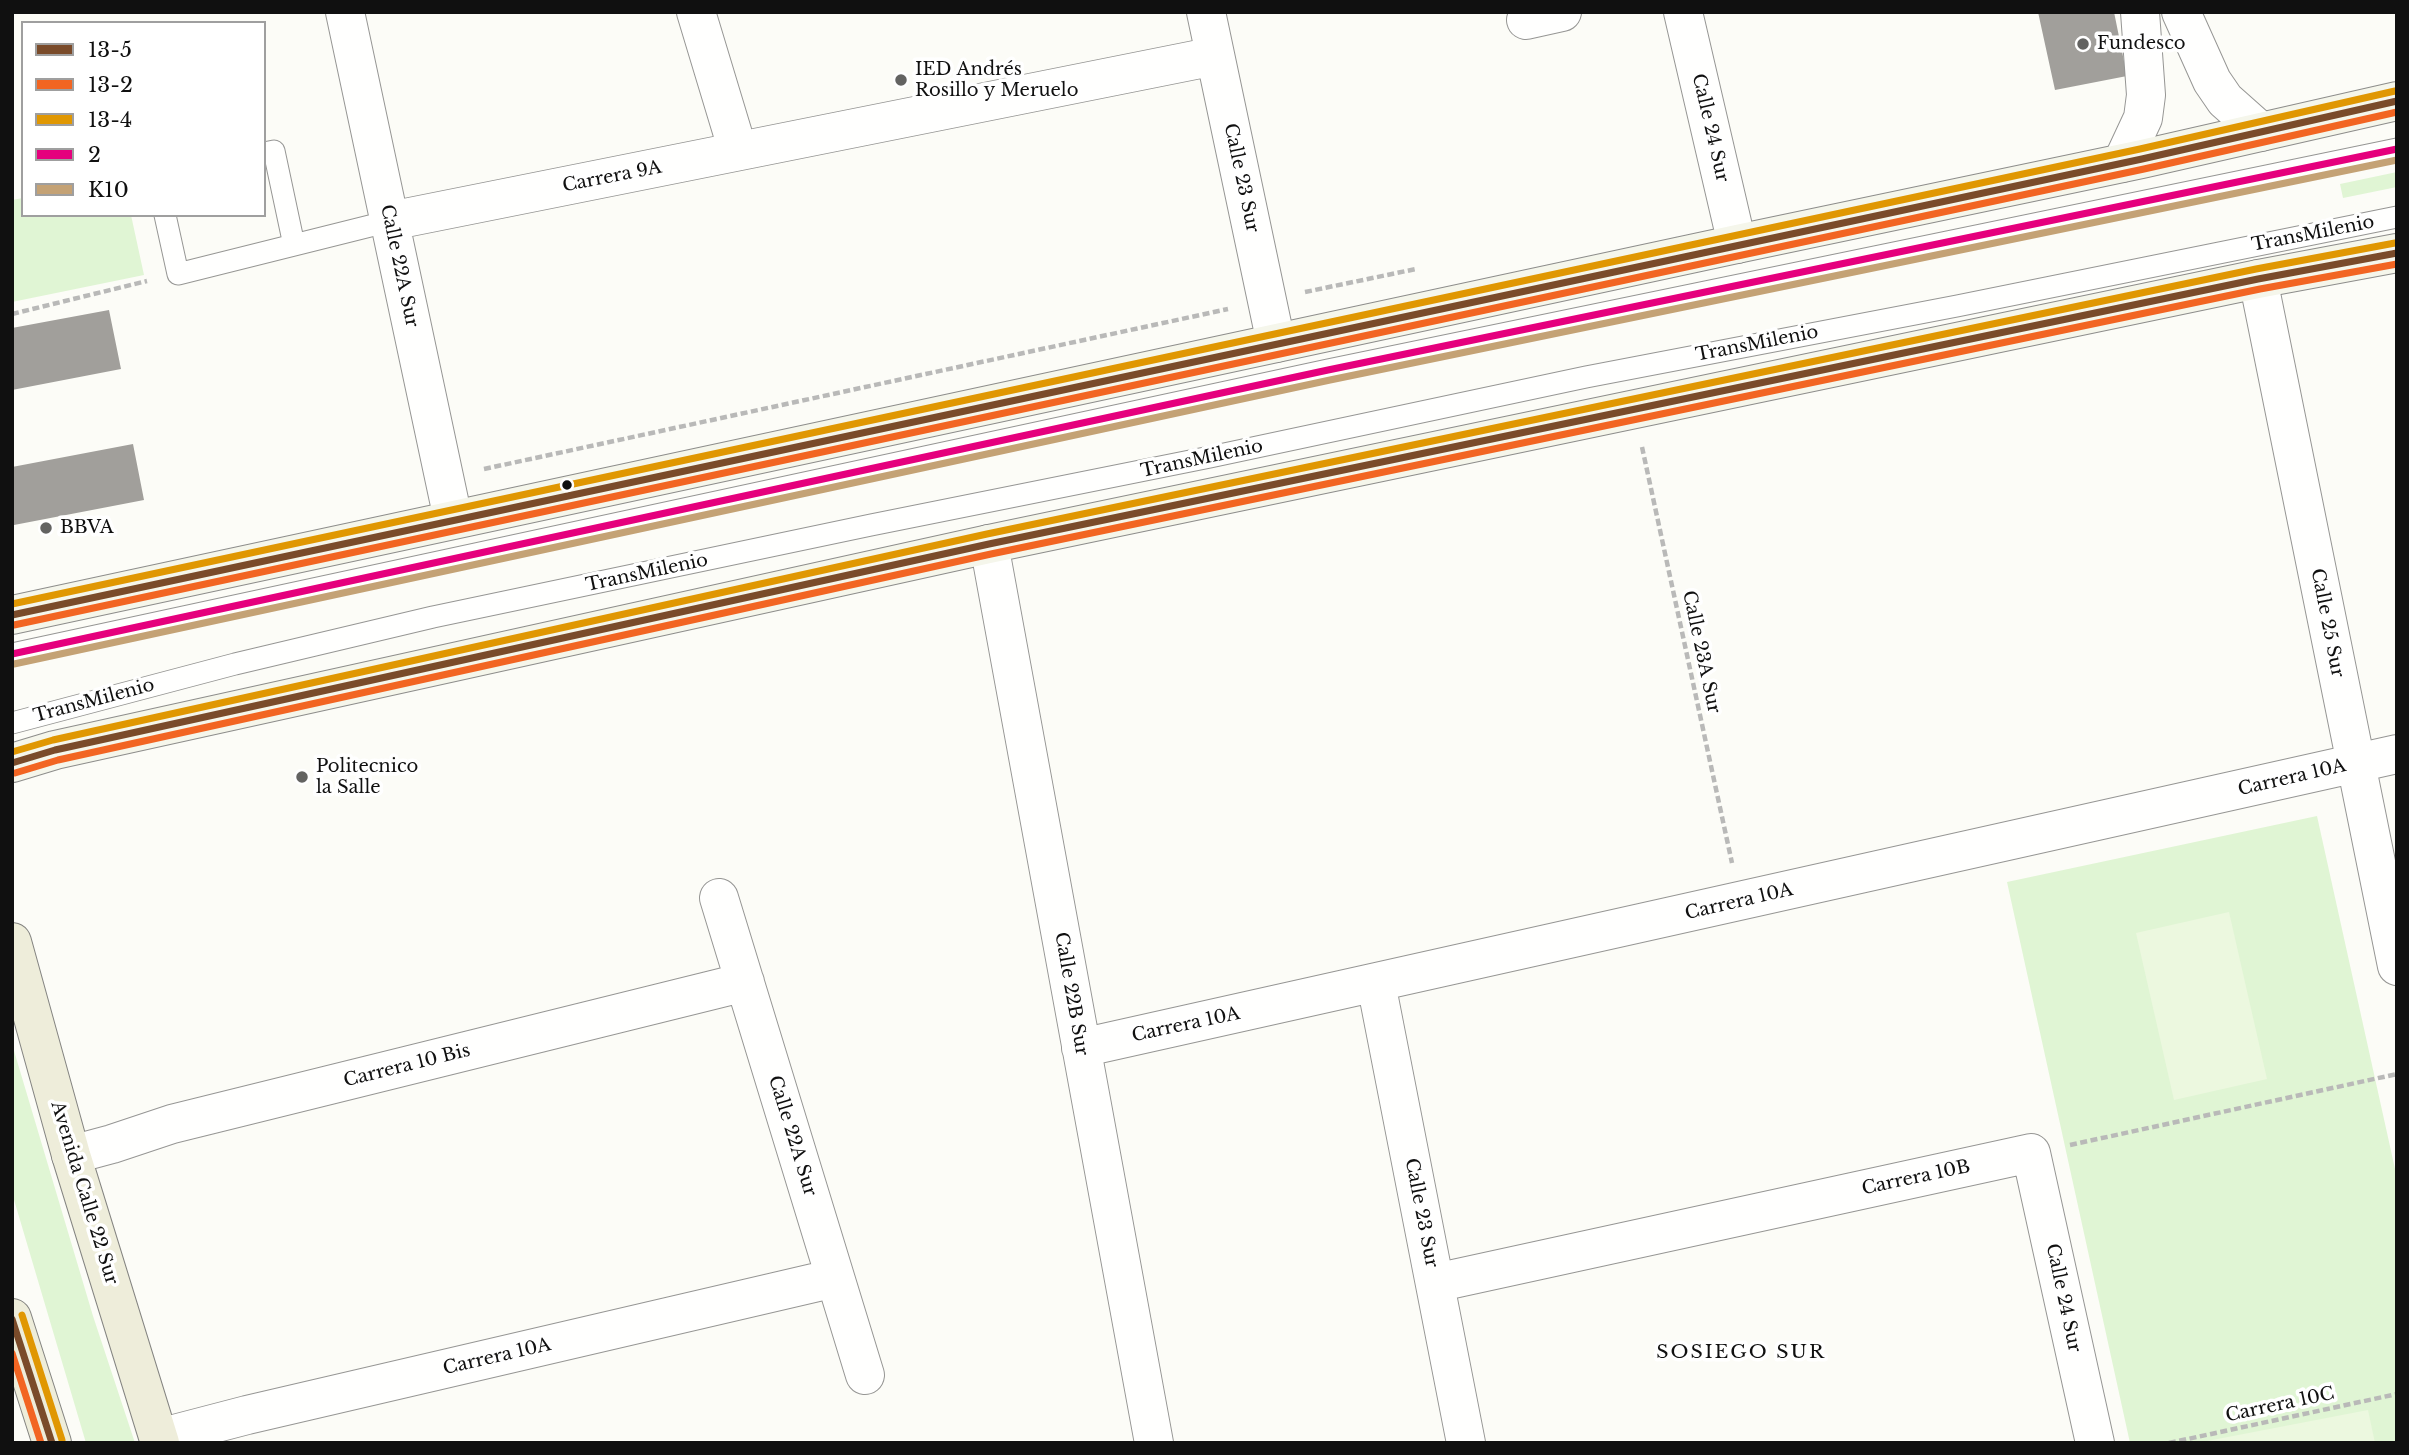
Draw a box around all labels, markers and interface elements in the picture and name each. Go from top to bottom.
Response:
legend [21,21,266,217]
place label: Fundesco [2097,33,2186,55]
marker: Fundesco [2075,36,2091,52]
text: 13-5 [88,37,132,63]
place label: IED Andrés Rosillo y Meruelo [915,59,1078,102]
text: 13-2 [88,72,133,98]
marker: IED Andrés Rosillo y Meruelo [893,72,909,88]
street label: Calle 24 Sur [1687,72,1733,184]
text: 13-4 [88,107,132,133]
street label: Calle 23 Sur [1219,121,1263,235]
text: 2 [88,142,101,168]
street label: Carrera 9A [561,157,663,197]
text: K10 [88,177,129,203]
street label: Calle 22A Sur [375,203,423,329]
street label: TransMilenio [2250,212,2376,256]
street label: TransMilenio [1694,322,1820,366]
street label: TransMilenio [1139,436,1265,482]
unlabelled marker [560,478,574,492]
place label: BBVA [60,517,114,539]
marker: BBVA [38,520,54,536]
street label: TransMilenio [584,550,710,596]
street label: Calle 25 Sur [2306,567,2348,679]
street label: Calle 23A Sur [1677,589,1725,715]
street label: TransMilenio [31,674,157,728]
street label: Carrera 10A [2236,755,2348,801]
place label: Politecnico la Salle [316,756,418,798]
marker: Politecnico la Salle [294,769,310,785]
street label: Carrera 10A [1683,879,1795,925]
street label: Calle 22B Sur [1050,931,1092,1057]
street label: Carrera 10A [1130,1003,1242,1047]
street label: Carrera 10 Bis [342,1040,472,1092]
street label: Calle 22A Sur [763,1073,821,1199]
street label: Avenida Calle 22 Sur [46,1099,122,1287]
street label: Calle 23 Sur [1400,1156,1442,1270]
street label: Carrera 10B [1860,1156,1972,1200]
street label: Calle 24 Sur [2041,1242,2085,1354]
street label: Carrera 10A [441,1334,553,1380]
district label: SOSIEGO SUR [1658,1342,1824,1364]
street label: Carrera 10C [2224,1383,2336,1427]

